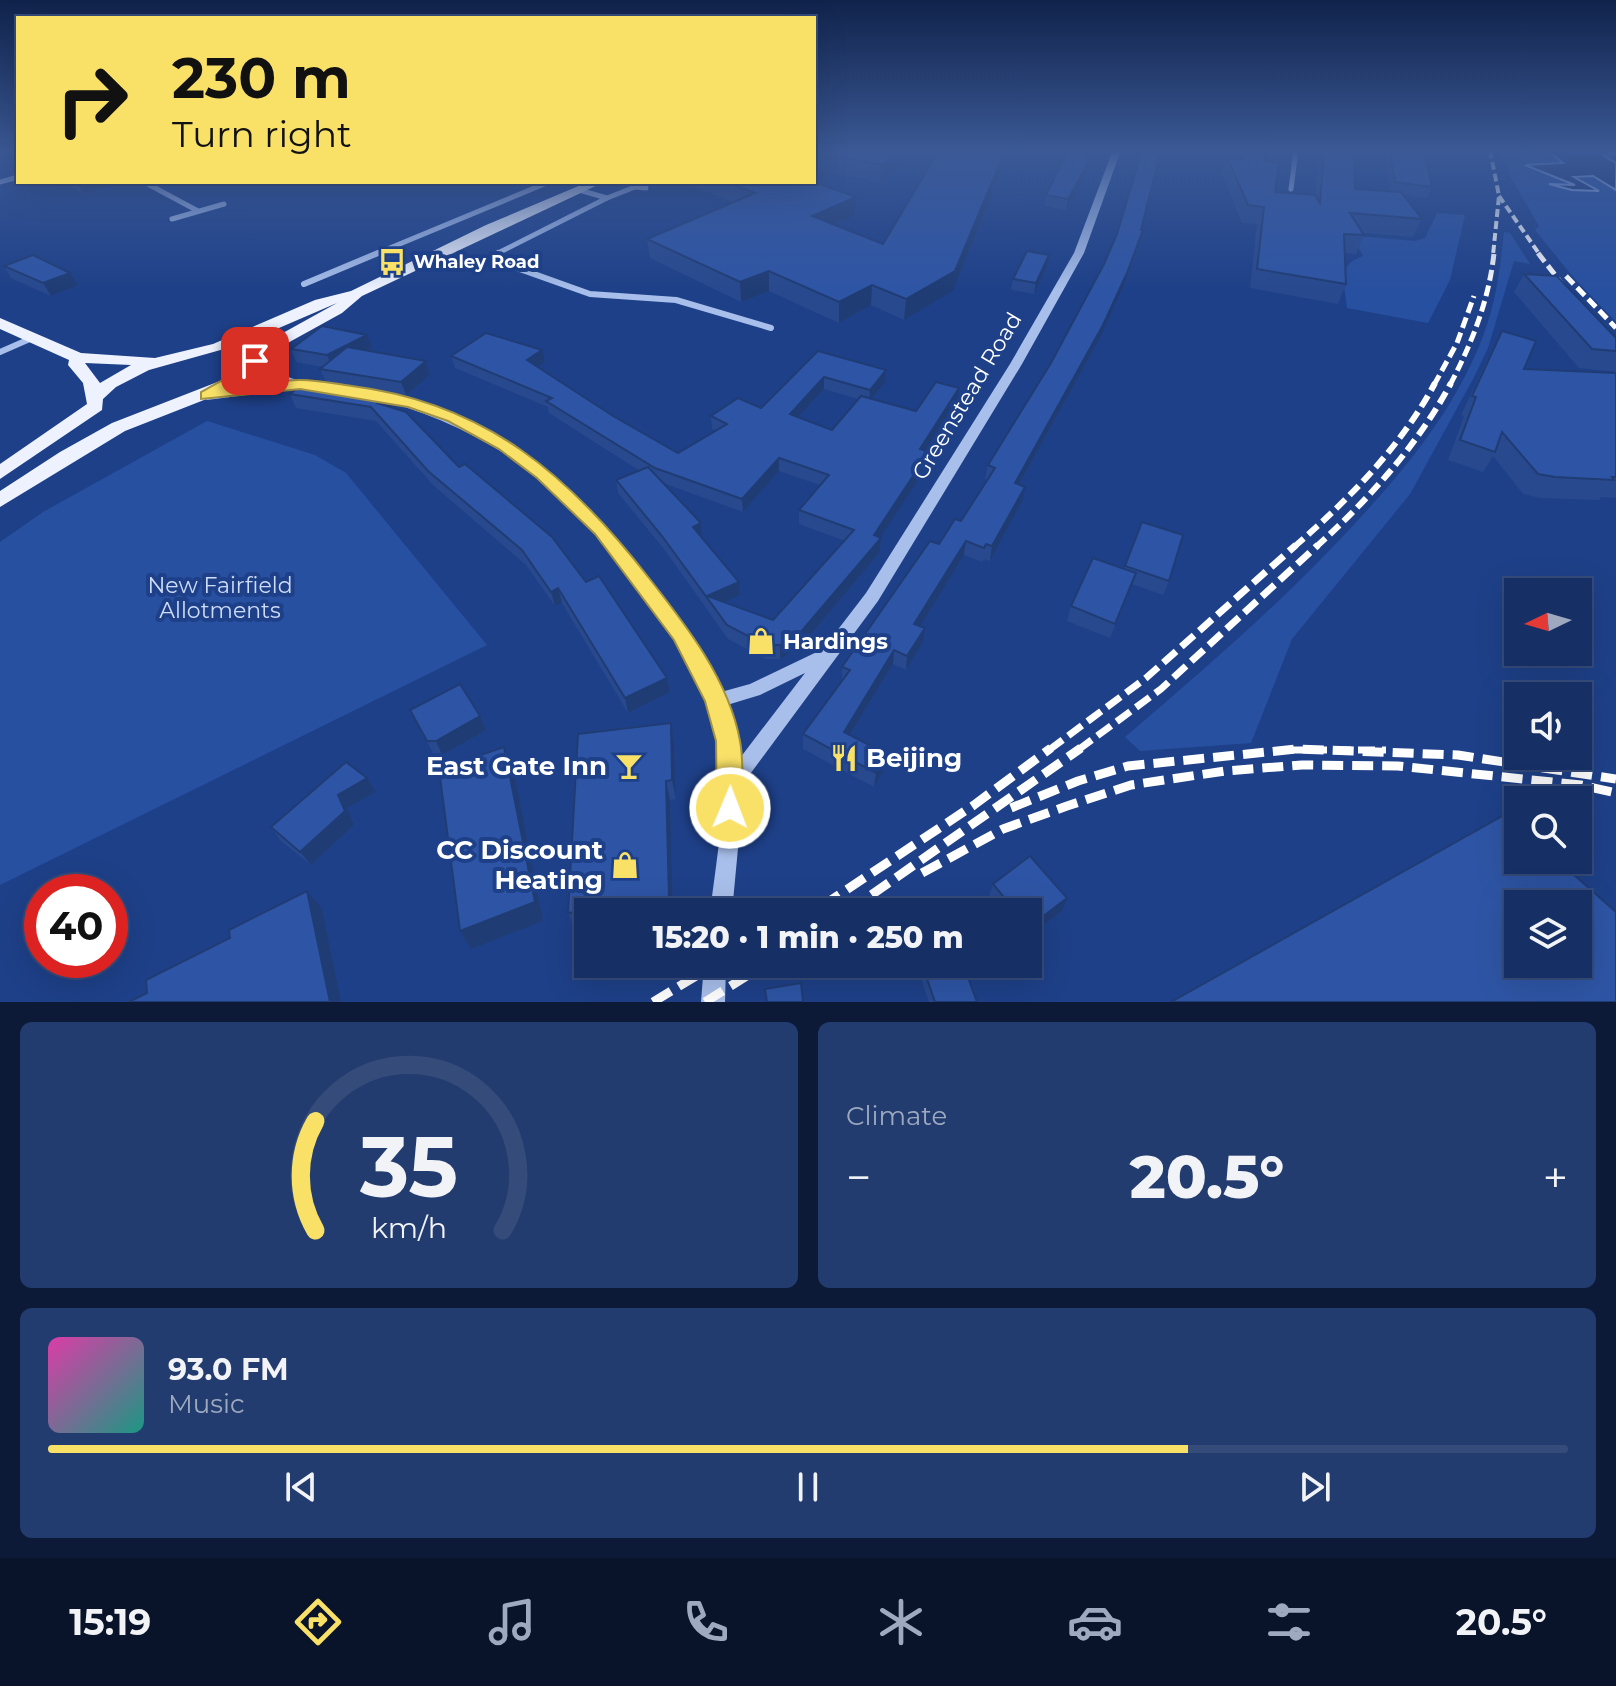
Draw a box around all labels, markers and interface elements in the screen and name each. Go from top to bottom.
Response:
text: 230 m [172,44,351,112]
icon: right [40,48,144,152]
text: Turn right [172,112,352,156]
bus stop icon: Whaley Road [377,247,407,277]
place label: Whaley Road [414,251,540,273]
street label: Greenstead Road [906,307,1028,485]
pin [221,327,289,395]
icon: arrive [233,339,277,383]
park label: New Fairfield Allotments [147,572,293,624]
north arrow [1504,578,1592,666]
map controls [1504,578,1592,978]
shop icon: Hardings [746,626,776,656]
place label: Hardings [783,628,888,655]
button: sound [1504,682,1592,770]
place label: Beijing [866,742,962,774]
restaurant icon: Beijing [829,743,859,773]
place label: East Gate Inn [426,750,607,782]
bar icon: East Gate Inn [614,751,644,781]
position arrow [688,766,772,850]
button: search [1504,786,1592,874]
place label: CC Discount Heating [436,834,603,896]
shop icon: CC Discount Heating [610,850,640,880]
speed limit sign: 40 [24,874,128,978]
button: layers [1504,890,1592,978]
text: 15:20 · 1 min · 250 m [653,919,963,956]
text: Climate [846,1100,947,1132]
text: 35 [359,1116,458,1218]
text: 20.5° [1130,1140,1284,1213]
text: − [846,1150,871,1204]
text: + [1543,1150,1568,1204]
text: km/h [371,1210,447,1245]
text: 93.0 FM [168,1351,289,1388]
text: Music [168,1388,245,1420]
icon: previous [279,1465,323,1509]
icon: pause [786,1465,830,1509]
icon: next [1293,1465,1337,1509]
icon: directions [290,1594,346,1650]
icon: music [484,1594,540,1650]
icon: phone [678,1594,734,1650]
icon: climate [873,1594,929,1650]
icon: car [1067,1594,1123,1650]
icon: filters [1261,1594,1317,1650]
text: 15:19 [69,1600,151,1644]
text: 20.5° [1456,1600,1547,1644]

